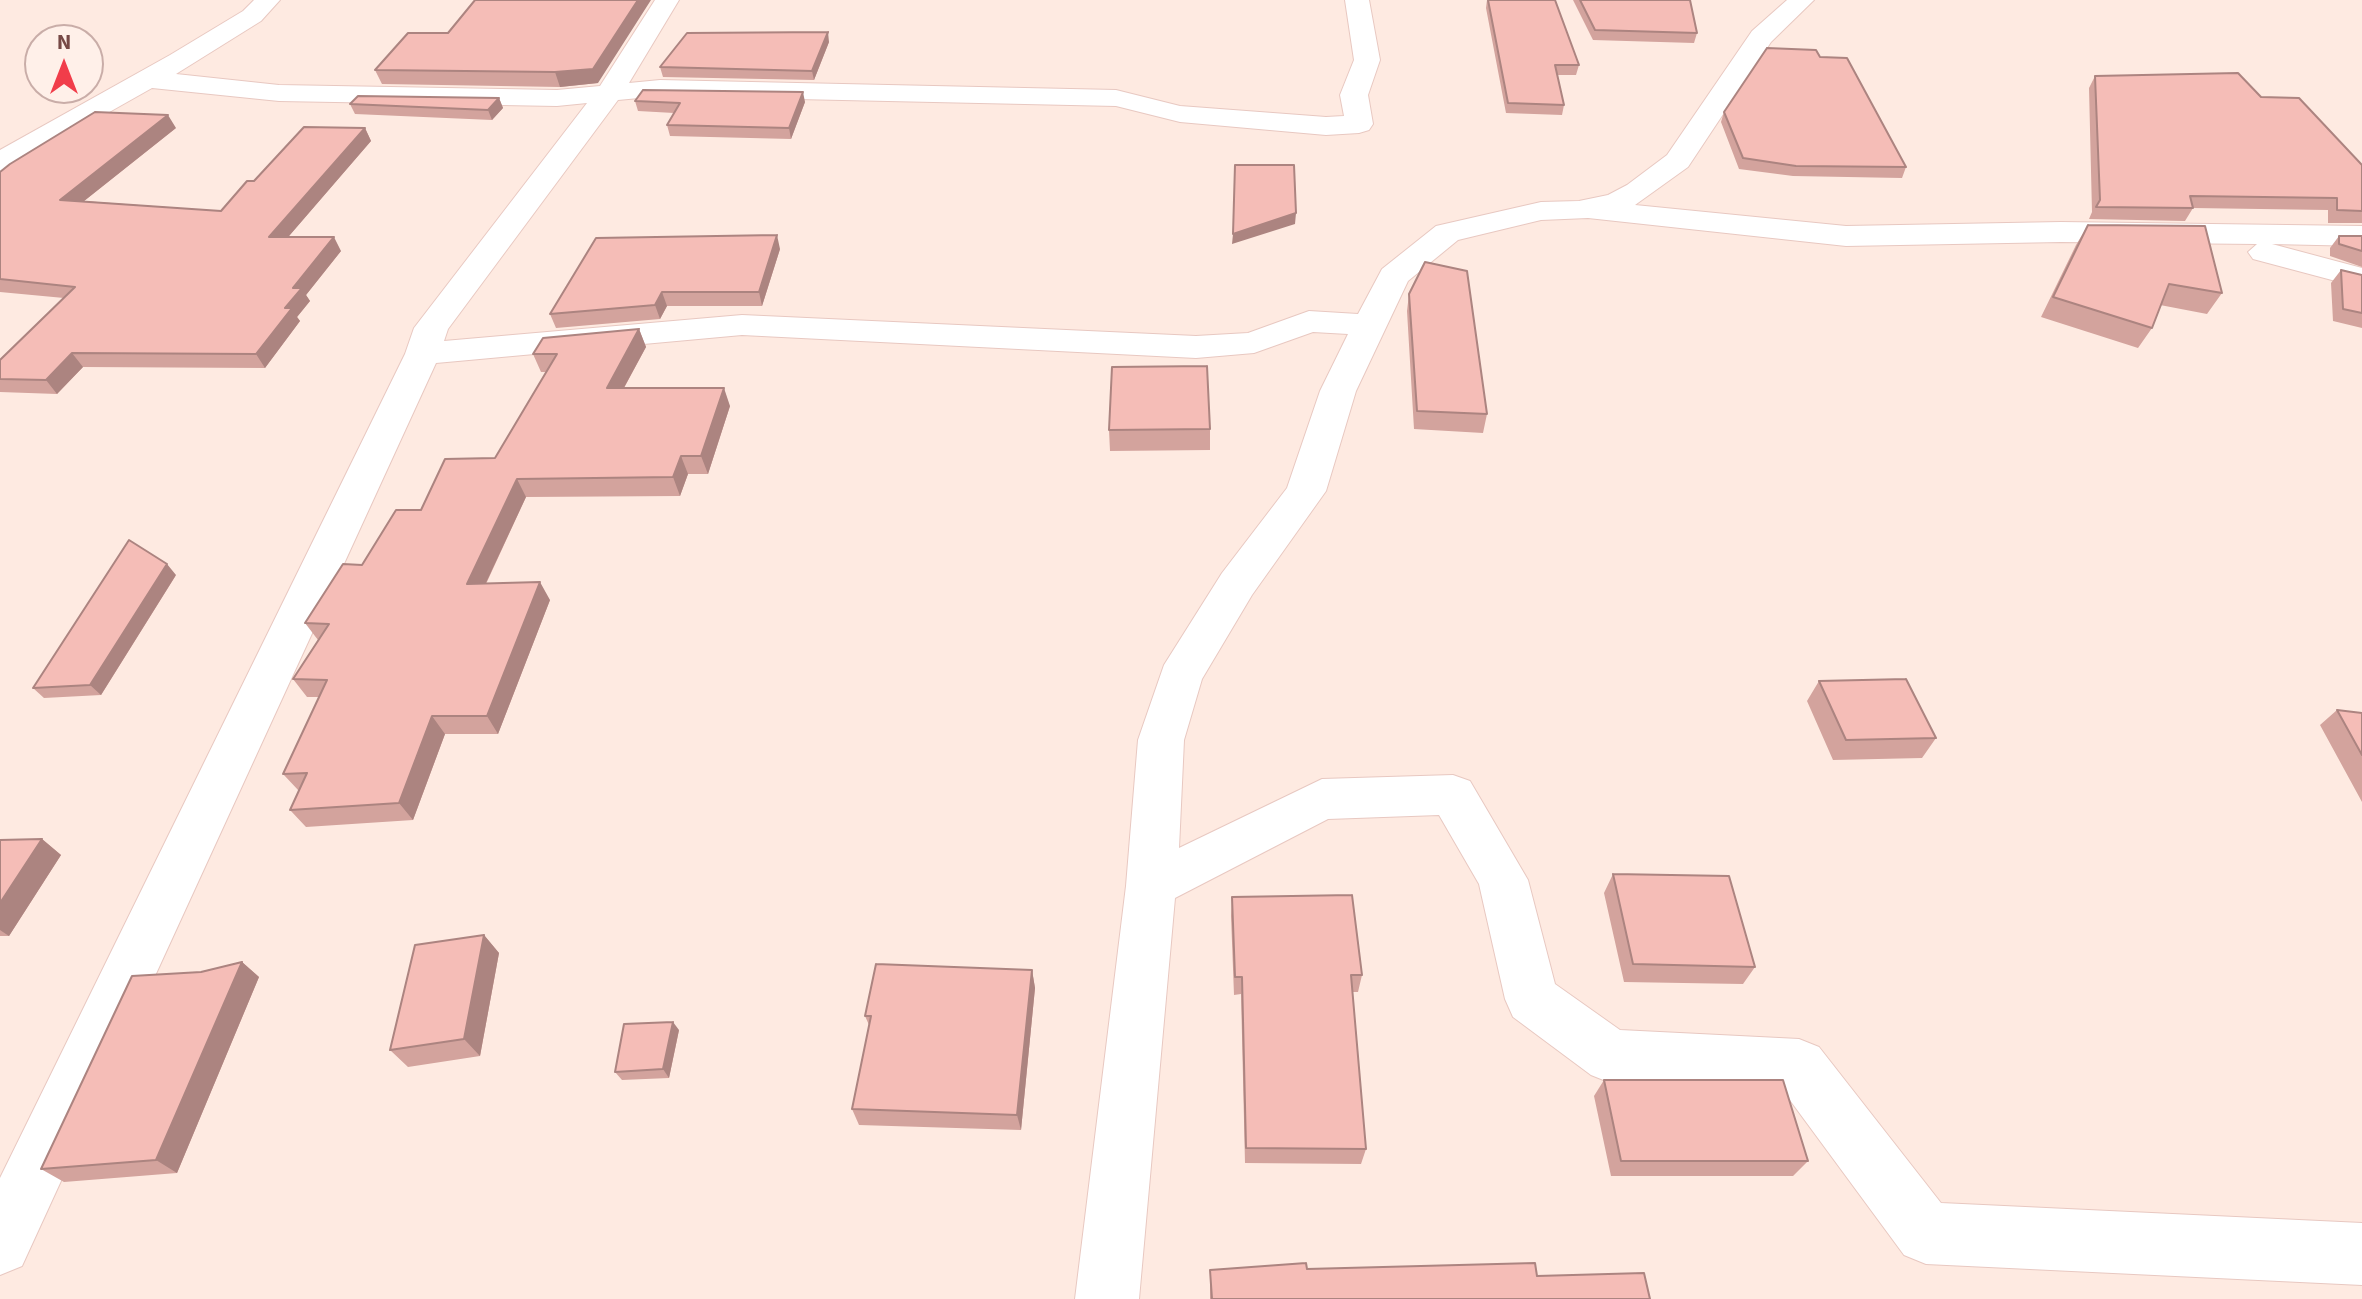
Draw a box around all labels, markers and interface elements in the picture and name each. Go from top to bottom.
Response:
north arrow [24,24,104,104]
text: N [57,26,71,58]

